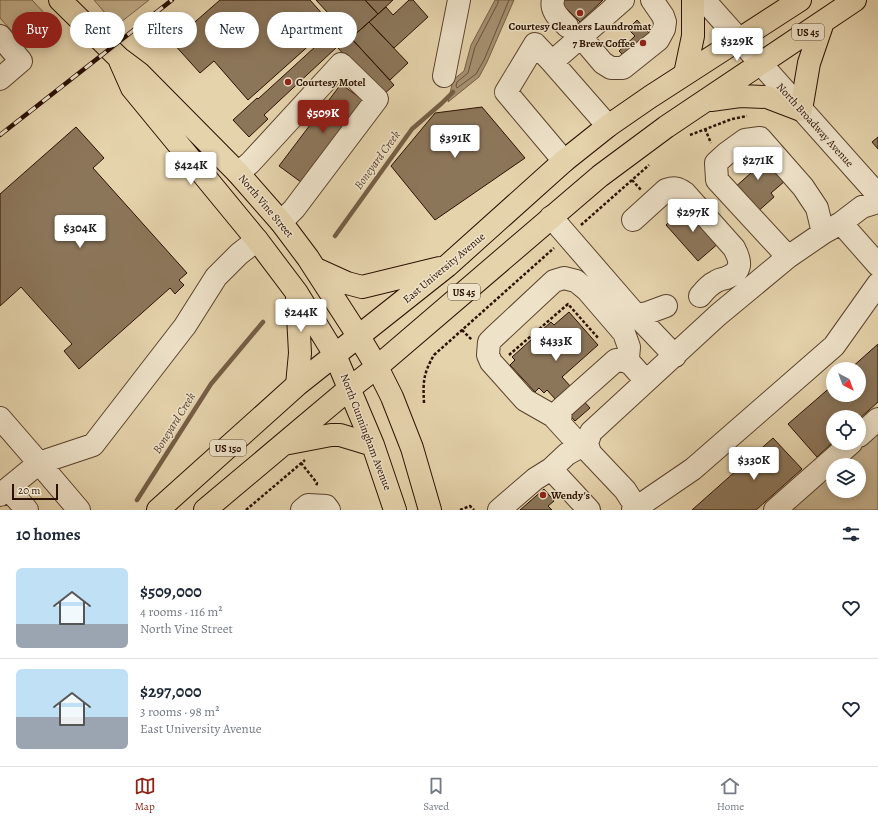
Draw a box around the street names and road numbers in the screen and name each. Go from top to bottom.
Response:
road number: US 45 [792,24,824,40]
street label: North Broadway Avenue [773,80,857,170]
street label: North Vine Street [235,171,297,241]
street label: East University Avenue [400,229,488,307]
road number: US 45 [448,284,480,300]
street label: North Cunningham Avenue [337,372,395,492]
road number: US 150 [210,440,246,456]

